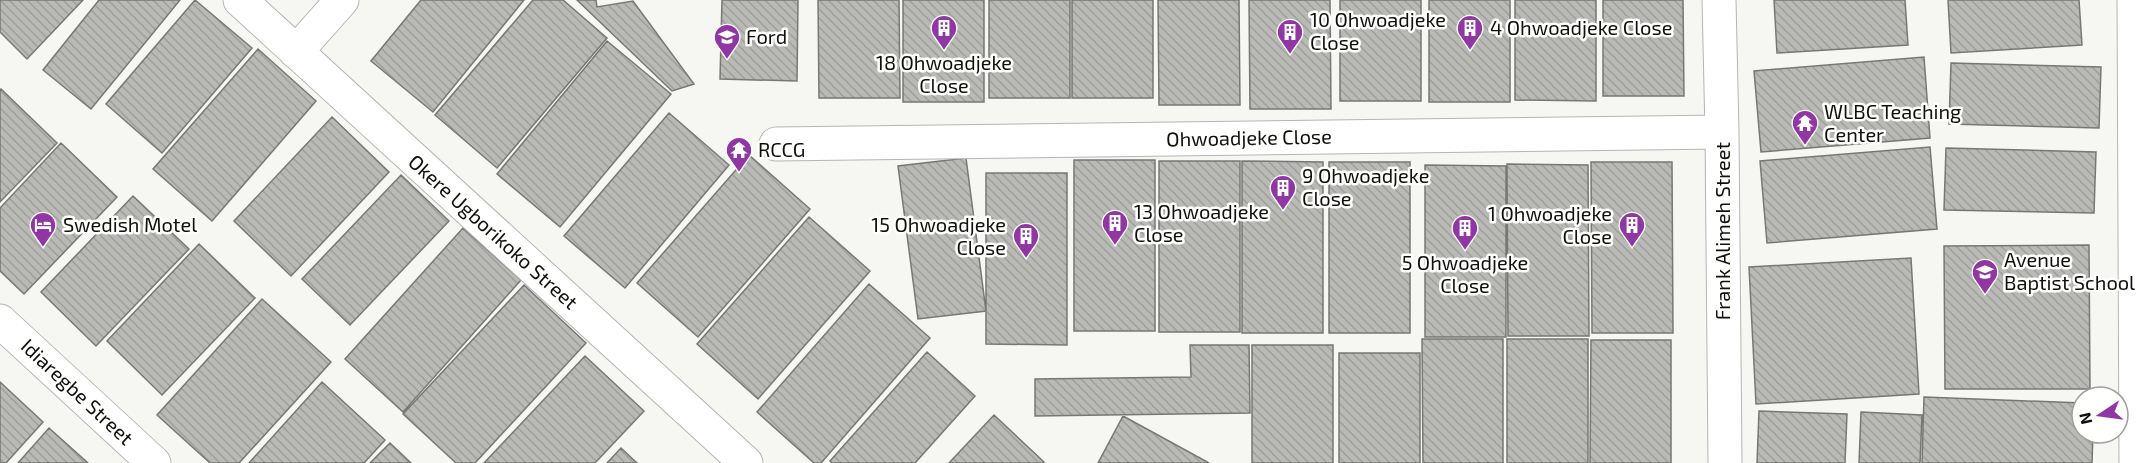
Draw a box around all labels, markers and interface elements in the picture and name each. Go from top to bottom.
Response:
place label: 10 Ohwoadjeke Close [1310,7,1446,54]
building icon: 18 Ohwoadjeke Close [929,13,959,51]
building icon: 4 Ohwoadjeke Close [1455,13,1485,51]
place label: 4 Ohwoadjeke Close [1490,15,1672,39]
building icon: 10 Ohwoadjeke Close [1275,17,1305,55]
school or university icon: Ford [712,22,742,60]
place label: Ford [746,24,787,48]
place label: 18 Ohwoadjeke Close [876,50,1012,97]
place label: WLBC Teaching Center [1824,99,1961,146]
temple icon: WLBC Teaching Center [1790,108,1820,146]
street label: Ohwoadjeke Close [1166,124,1332,150]
temple icon: RCCG [724,135,754,173]
place label: RCCG [758,137,805,161]
street label: Frank Alimeh Street [1710,141,1734,320]
street label: Okere Ugborikoko Street [404,149,584,314]
place label: 9 Ohwoadjeke Close [1302,163,1429,210]
building icon: 9 Ohwoadjeke Close [1268,173,1298,211]
place label: 13 Ohwoadjeke Close [1134,199,1269,246]
place label: 1 Ohwoadjeke Close [1488,201,1612,248]
building icon: 13 Ohwoadjeke Close [1100,208,1130,246]
hotel icon: Swedish Motel [28,210,58,248]
building icon: 1 Ohwoadjeke Close [1617,210,1647,248]
place label: Swedish Motel [63,212,197,236]
place label: 15 Ohwoadjeke Close [871,212,1006,259]
building icon: 5 Ohwoadjeke Close [1450,213,1480,251]
building icon: 15 Ohwoadjeke Close [1011,221,1041,259]
place label: Avenue Baptist School [2004,247,2135,294]
place label: 5 Ohwoadjeke Close [1402,250,1528,297]
school or university icon: Avenue Baptist School [1970,257,2000,295]
street label: Idiaregbe Street [17,333,139,450]
north arrow [2070,385,2130,445]
text: N [2074,411,2095,426]

